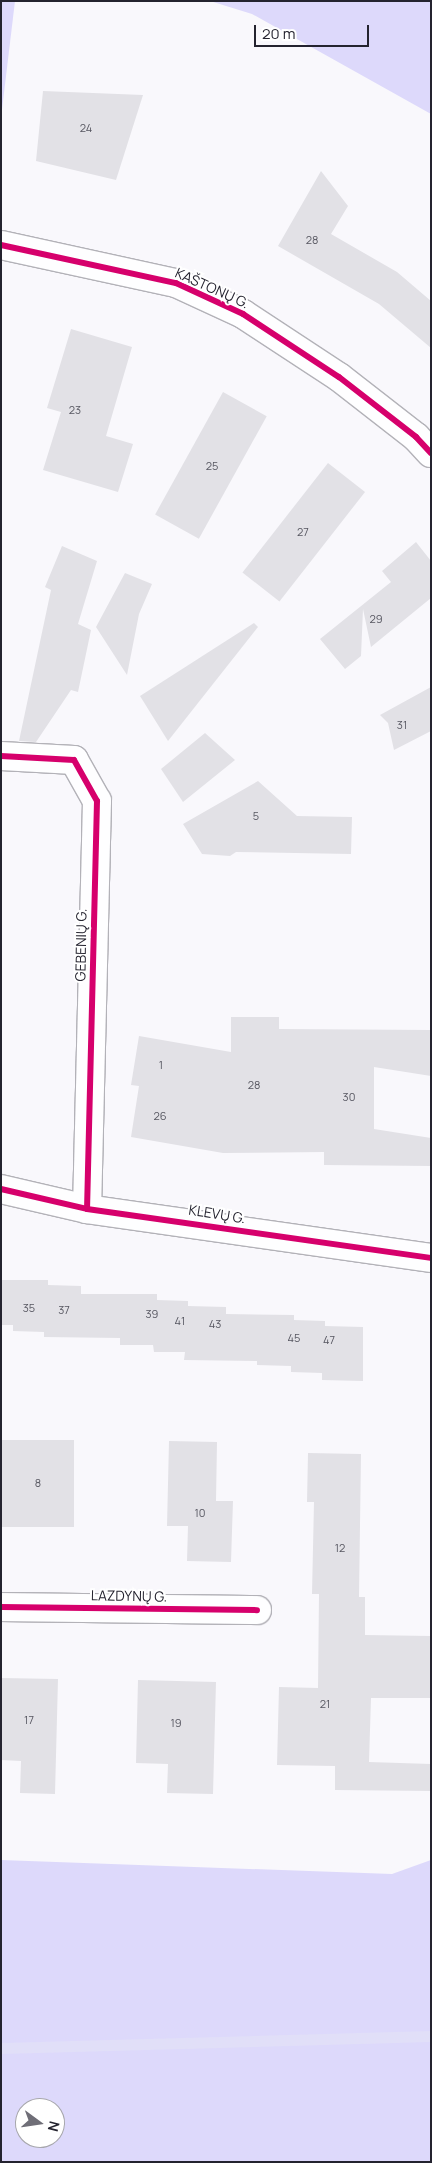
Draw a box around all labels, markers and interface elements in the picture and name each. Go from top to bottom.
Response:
scale bar [257,15,372,47]
text: 20 m [262,23,295,44]
house number: 24 [80,121,92,135]
house number: 28 [306,233,318,247]
street label: KAŠTONŲ G. [173,264,251,312]
house number: 23 [69,403,81,417]
house number: 25 [206,459,218,473]
house number: 27 [297,525,309,539]
house number: 29 [369,612,383,626]
house number: 31 [397,718,407,732]
house number: 5 [253,809,259,823]
street label: GEBENIŲ G. [72,909,90,981]
house number: 1 [159,1058,163,1072]
house number: 28 [248,1078,260,1092]
house number: 30 [343,1090,355,1104]
house number: 26 [153,1109,167,1123]
street label: KLEVŲ G. [187,1201,247,1227]
house number: 35 [23,1301,35,1315]
house number: 37 [58,1303,70,1317]
house number: 39 [146,1307,158,1321]
house number: 41 [175,1314,185,1328]
house number: 43 [209,1317,221,1331]
house number: 45 [288,1331,300,1345]
house number: 47 [323,1333,335,1347]
house number: 8 [35,1476,41,1490]
house number: 10 [195,1506,205,1520]
house number: 12 [335,1541,345,1555]
street label: LAZDYNŲ G. [91,1587,167,1605]
house number: 21 [320,1697,330,1711]
house number: 17 [24,1713,34,1727]
house number: 19 [170,1716,182,1730]
north arrow [15,2098,65,2148]
text: N [44,2119,65,2134]

